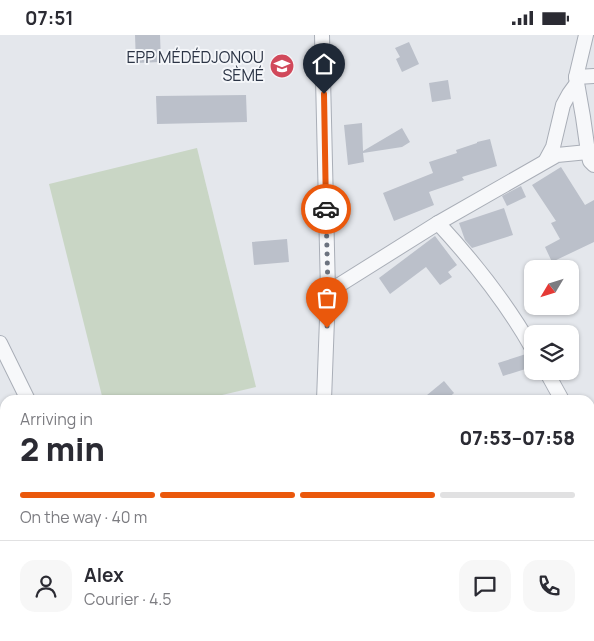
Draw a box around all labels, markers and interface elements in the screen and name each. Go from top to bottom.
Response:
text: 07:51 [25,5,74,31]
pin [303,43,345,94]
place label: EPP MÉDÉDJONOU SÈMÉ [126,46,264,86]
icon: home [310,50,338,78]
school or university icon: EPP MÉDÉDJONOU SÈMÉ [269,53,295,79]
courier [301,184,351,234]
icon: car [312,195,340,223]
north arrow [524,260,579,315]
map controls [524,260,579,380]
pin [306,277,348,328]
icon: bag [313,284,341,312]
button: layers [524,325,579,380]
text: Arriving in [20,408,93,430]
text: 07:53–07:58 [459,425,575,451]
text: 2 min [20,427,105,471]
text: On the way · 40 m [20,506,147,528]
button: person [20,560,72,612]
button: chat [459,560,511,612]
button: phone [523,560,575,612]
text: Alex [84,562,124,588]
text: Courier · 4.5 [84,588,171,610]

